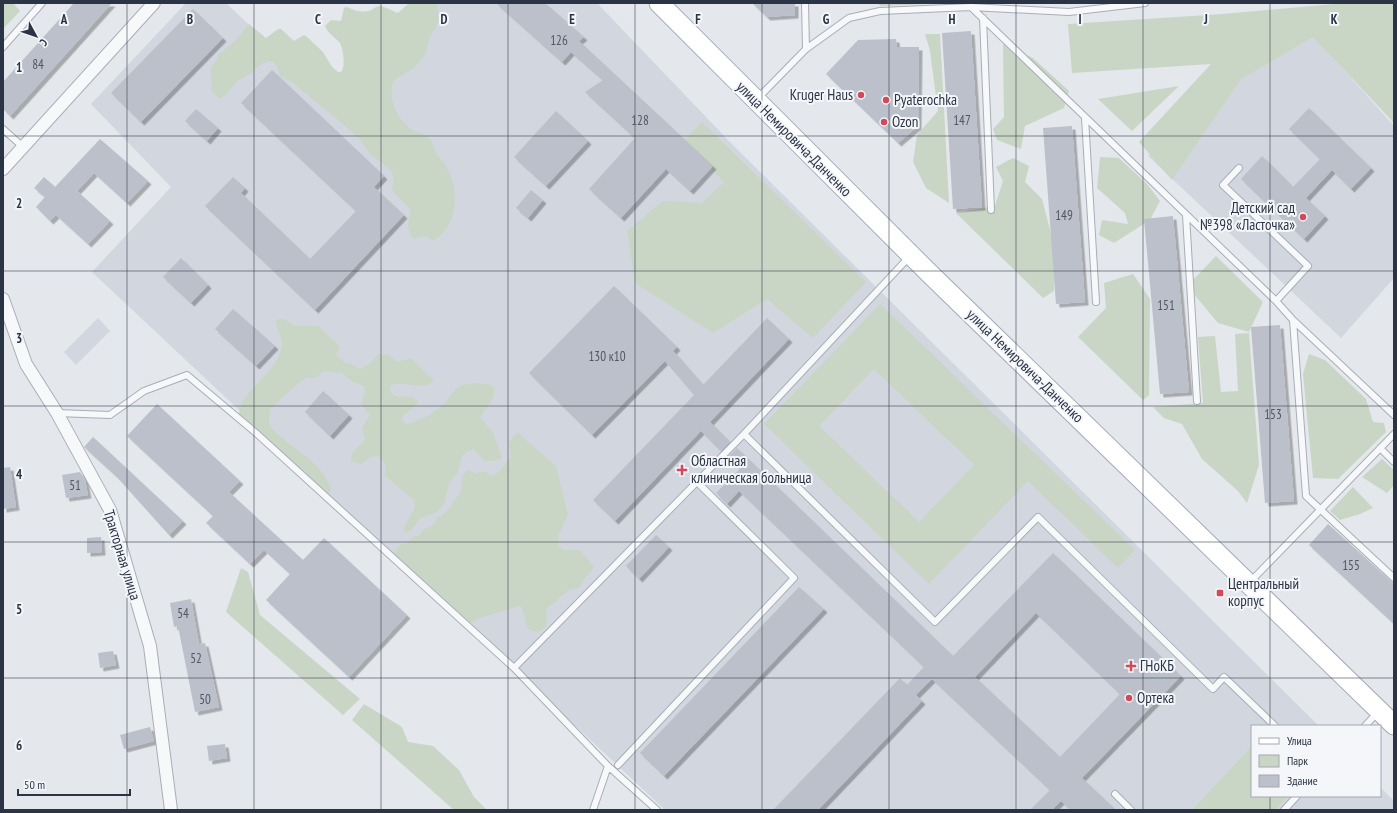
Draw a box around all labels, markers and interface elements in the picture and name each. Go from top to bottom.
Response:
text: A [60,11,68,28]
text: B [187,11,193,28]
text: C [315,11,321,28]
text: D [441,11,448,28]
text: E [569,11,575,28]
text: F [695,11,701,28]
text: G [823,11,830,28]
text: H [949,11,956,28]
text: I [1078,11,1082,28]
text: J [1203,11,1208,28]
text: K [1331,11,1338,28]
north arrow [16,16,56,56]
house number: 126 [550,32,568,49]
text: С [37,36,51,49]
house number: 84 [32,56,44,73]
text: 1 [16,59,22,76]
street label: улица Немировича-Данченко [733,77,856,200]
place label: Kruger Haus [790,85,853,104]
marker: Kruger Haus [856,90,866,100]
place label: Pyaterochka [894,90,957,109]
marker: Pyaterochka [881,95,891,105]
house number: 128 [631,112,649,129]
place label: Ozon [892,112,918,131]
house number: 147 [953,112,971,129]
marker: Ozon [879,117,889,127]
text: 2 [16,195,22,212]
place label: Детский сад №398 «Ласточка» [1200,198,1295,234]
house number: 149 [1055,207,1073,224]
marker: Детский сад №398 «Ласточка» [1298,212,1308,222]
house number: 151 [1157,297,1175,314]
street label: улица Немировича-Данченко [963,305,1088,426]
text: 3 [16,330,22,347]
house number: 130 к10 [588,348,626,365]
house number: 153 [1264,406,1282,423]
place label: Областная клиническая больница [691,451,811,487]
marker: Областная клиническая больница [676,464,688,476]
text: 4 [16,466,23,483]
house number: 51 [69,477,81,494]
street label: Тракторная улица [100,507,145,602]
house number: 155 [1342,557,1360,574]
place label: Центральный корпус [1228,574,1299,610]
marker: Центральный корпус [1215,588,1225,598]
text: 5 [16,601,22,618]
house number: 54 [177,605,189,622]
house number: 52 [190,650,202,667]
place label: ГНоКБ [1140,656,1174,675]
marker: ГНоКБ [1125,660,1137,672]
place label: Ортека [1137,688,1174,707]
house number: 50 [199,691,211,708]
marker: Ортека [1124,693,1134,703]
legend [1251,725,1381,797]
text: Улица [1287,733,1312,748]
text: 6 [16,737,22,754]
text: Парк [1287,753,1308,768]
scale bar [18,771,130,797]
text: Здание [1287,773,1318,788]
text: 50 m [24,777,45,792]

